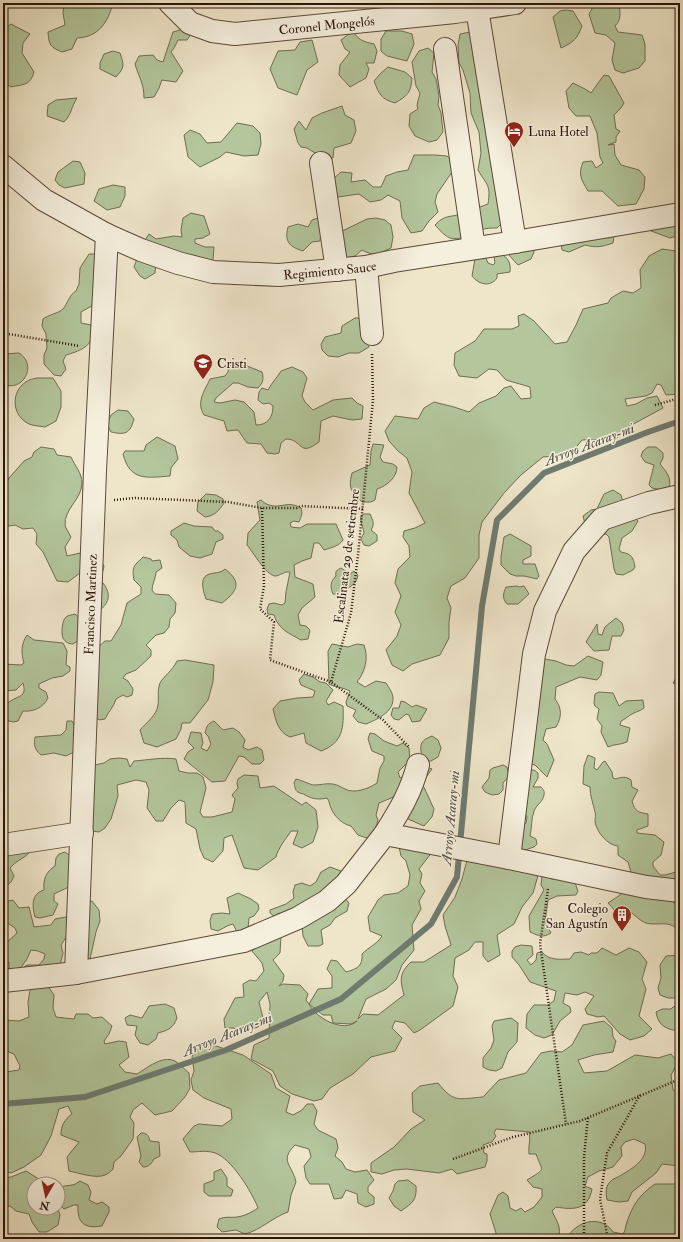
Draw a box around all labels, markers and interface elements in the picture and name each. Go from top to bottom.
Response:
street label: Coronel Mongelós [278,13,376,39]
hotel icon: Luna Hotel [503,120,525,148]
place label: Luna Hotel [528,124,589,140]
street label: Regimiento Sauce [283,258,379,284]
school or university icon: Cristi [192,352,214,380]
place label: Cristi [217,356,247,372]
water label: Arroyo Acaray-mi [540,419,637,470]
street label: Escalinata 29 de setiembre [331,487,363,624]
street label: Francisco Martinez [81,553,101,655]
water label: Arroyo Acaray-mi [438,770,463,868]
place label: Colegio San Agustín [546,901,608,932]
building icon: Colegio San Agustín [611,904,633,932]
water label: Arroyo Acaray-mi [178,1009,275,1061]
north arrow [26,1176,66,1216]
text: N [38,1198,51,1213]

